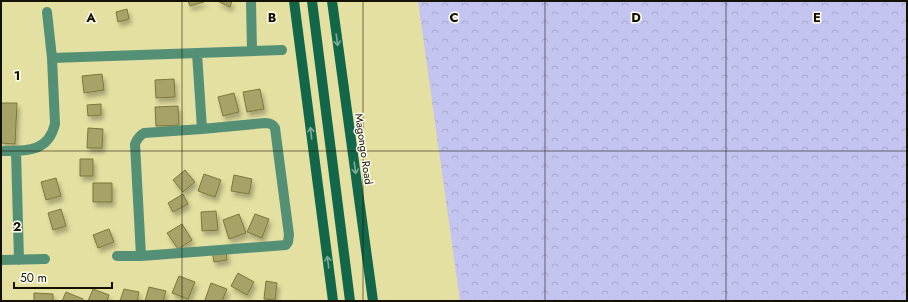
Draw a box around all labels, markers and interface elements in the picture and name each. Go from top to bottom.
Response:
text: A [85,8,96,27]
text: B [268,8,277,27]
text: C [449,8,459,27]
text: D [631,8,641,27]
text: E [813,8,821,27]
one-way arrow [333,33,341,46]
text: 1 [14,66,20,85]
street label: Magongo Road [351,112,377,186]
one-way arrow [307,127,315,140]
one-way arrow [351,162,359,175]
text: 2 [13,217,21,236]
one-way arrow [324,256,332,269]
scale bar [14,264,112,290]
text: 50 m [20,269,47,287]

